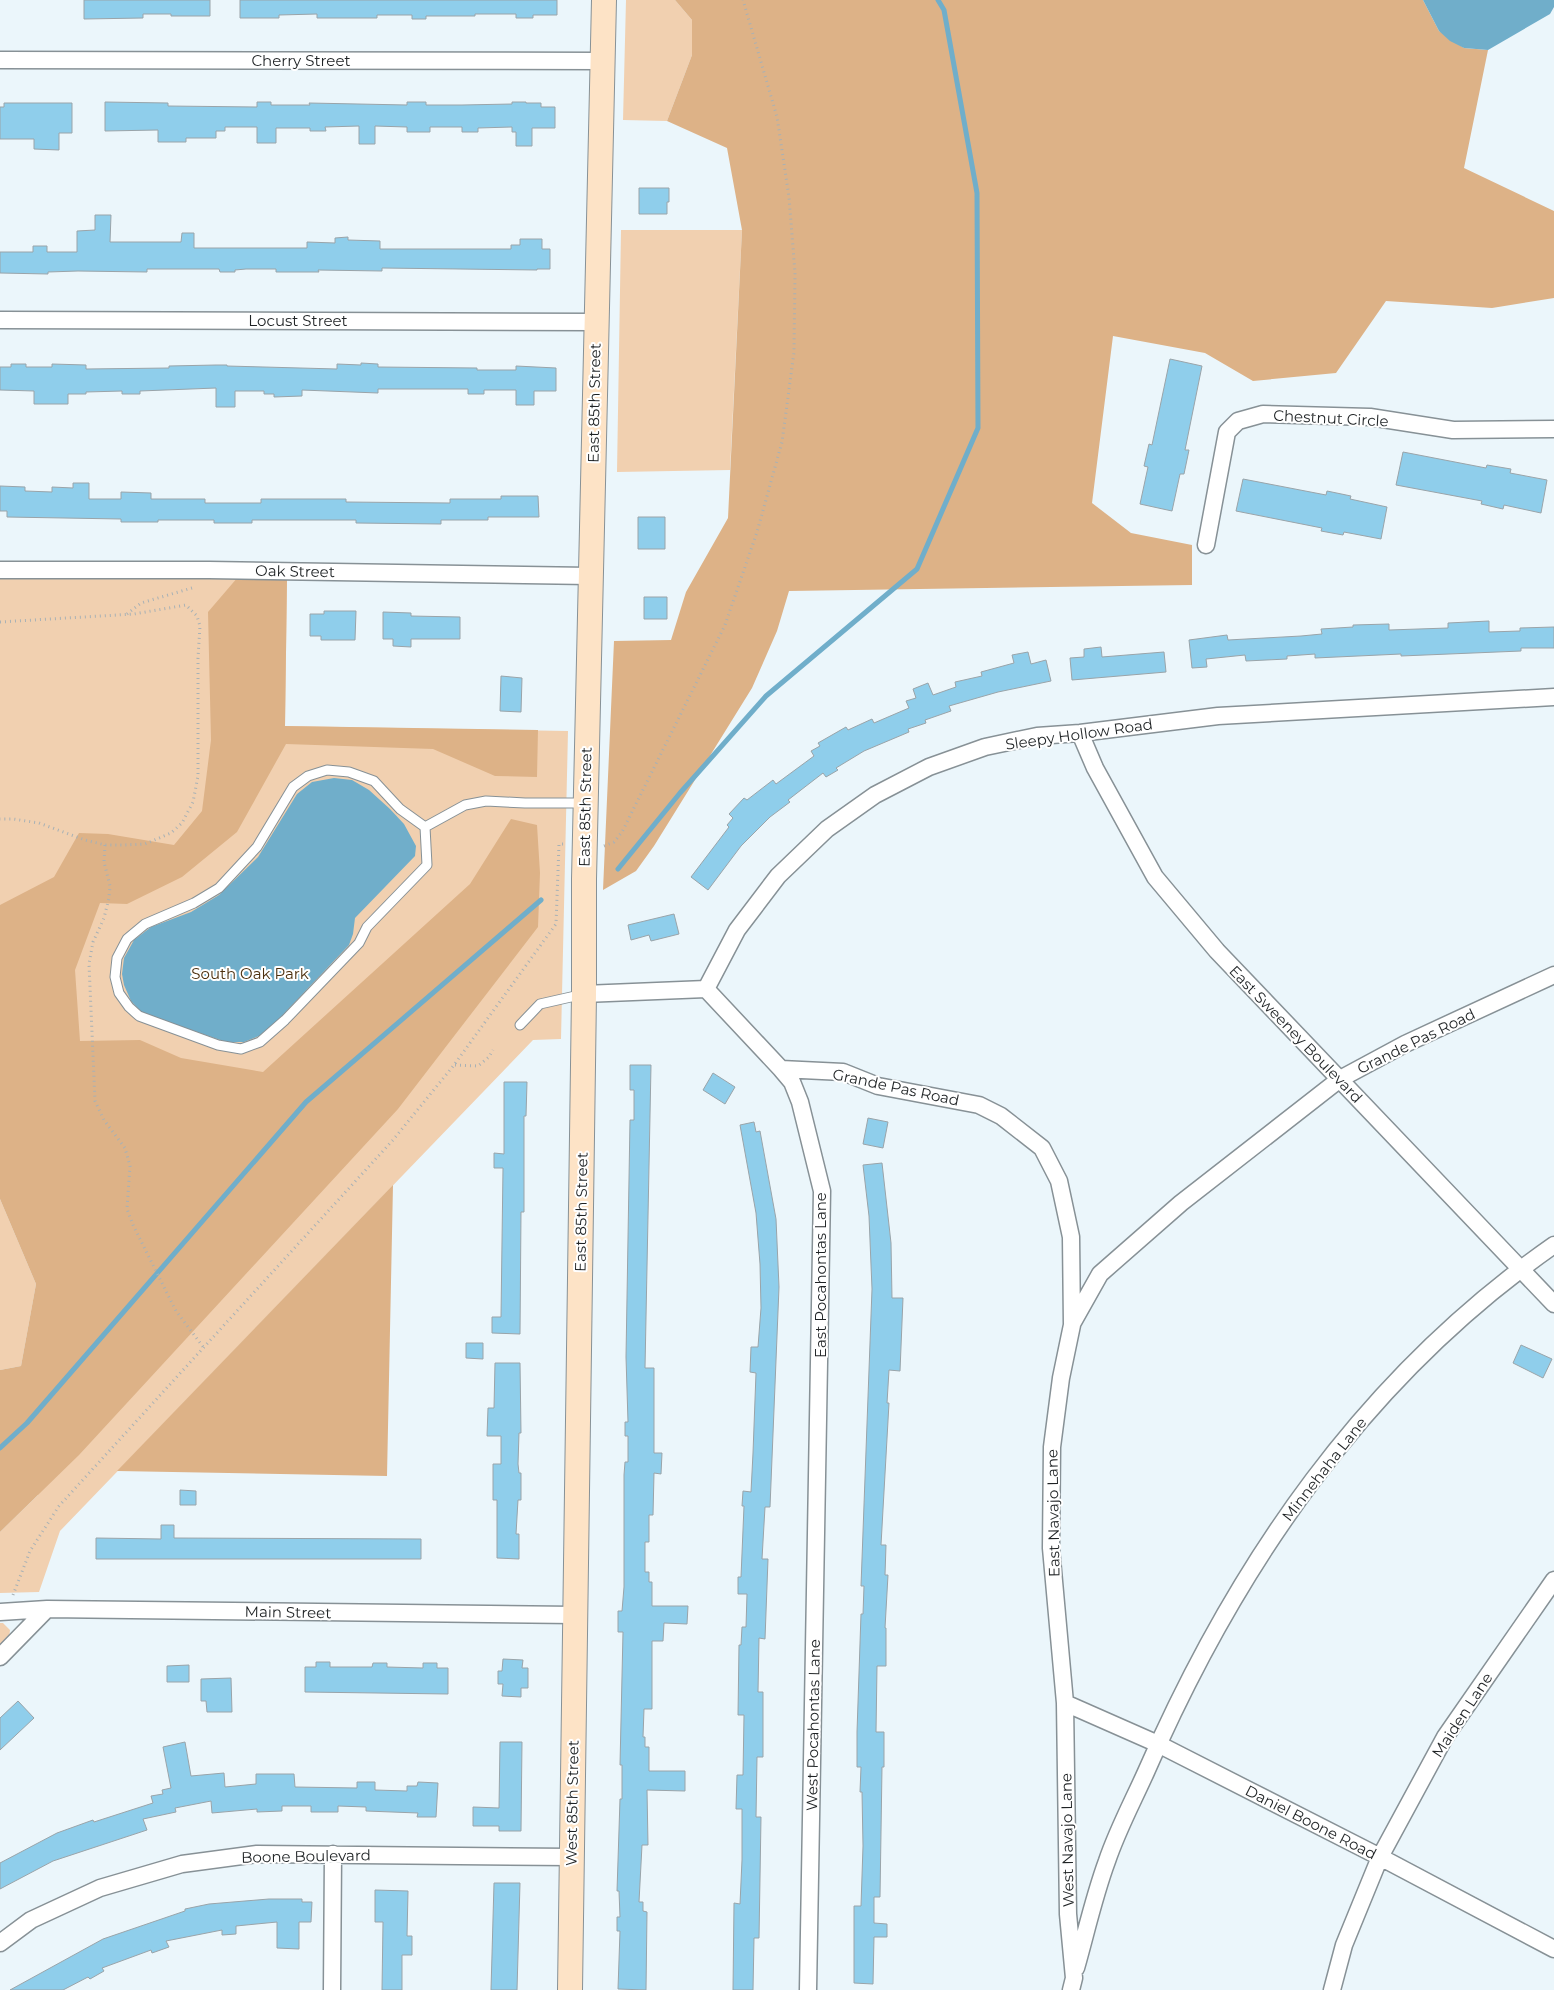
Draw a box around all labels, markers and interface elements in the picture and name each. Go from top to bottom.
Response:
street label: Cherry Street [251,51,351,70]
street label: Locust Street [248,311,348,330]
street label: East 85th Street [583,343,605,463]
street label: Chestnut Circle [1273,405,1389,431]
street label: Oak Street [255,561,335,581]
street label: Sleepy Hollow Road [1004,714,1154,754]
street label: East 85th Street [574,747,596,867]
street label: East Sweeney Boulevard [1225,961,1367,1107]
park label: South Oak Park [191,964,309,983]
street label: Grande Pas Road [1354,1004,1478,1078]
street label: Grande Pas Road [831,1064,961,1110]
street label: East 85th Street [570,1152,592,1272]
street label: East Pocahontas Lane [811,1192,830,1358]
street label: Minnehaha Lane [1278,1413,1370,1525]
street label: East Navajo Lane [1042,1449,1064,1577]
street label: Main Street [245,1602,331,1622]
street label: West Pocahontas Lane [802,1639,824,1811]
street label: Maiden Lane [1428,1669,1496,1761]
street label: West 85th Street [561,1740,583,1866]
street label: West Navajo Lane [1056,1773,1078,1907]
street label: Daniel Boone Road [1242,1781,1380,1863]
street label: Boone Boulevard [241,1845,371,1867]

